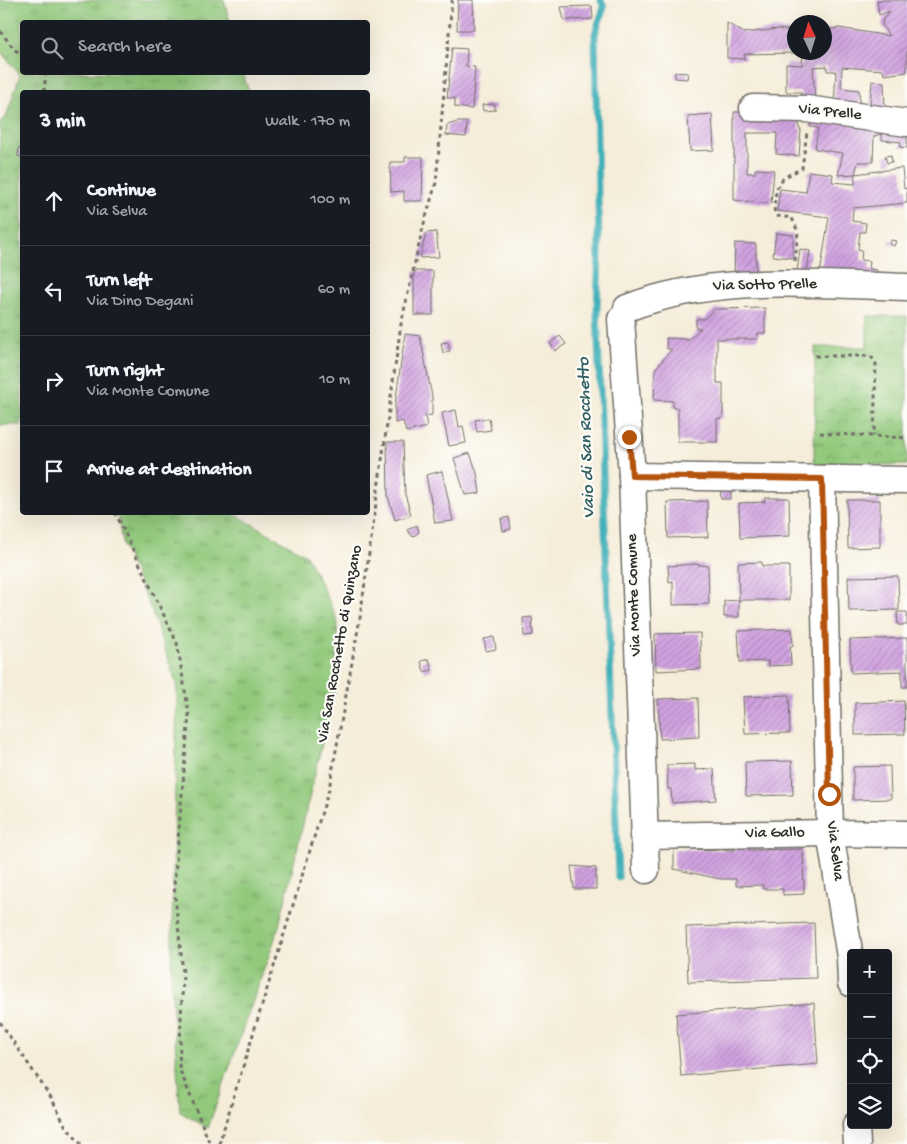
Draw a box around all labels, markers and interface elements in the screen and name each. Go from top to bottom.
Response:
north arrow [787,15,832,60]
search box [20,20,370,75]
icon: search [38,34,66,62]
text: Search here [78,36,172,59]
street label: Via Prelle [797,100,863,126]
text: 3 min [40,110,85,135]
text: Walk · 170 m [265,113,350,132]
text: Continue [87,180,156,203]
icon: ahead [40,187,68,215]
text: 100 m [310,191,350,210]
text: Via Selva [87,203,147,222]
text: Turn left [87,270,151,293]
street label: Via Sotto Prelle [712,276,818,296]
icon: left [40,277,68,305]
text: 60 m [318,281,350,300]
text: Via Dino Degani [87,293,193,312]
water label: Vaio di San Rocchetto [574,356,600,519]
text: Turn right [87,360,163,383]
icon: right [40,367,68,395]
text: 10 m [319,371,350,390]
text: Via Monte Comune [87,383,209,402]
route end [618,426,641,449]
icon: arrive [40,457,68,485]
text: Arrive at destination [87,459,251,482]
street label: Via Monte Comune [623,533,647,657]
street label: Via San Rocchetto di Quinzano [314,544,368,745]
route start [818,783,841,806]
street label: Via Selva [821,819,847,883]
street label: Via Gallo [744,824,805,844]
map controls [847,949,892,1129]
button: + [847,949,892,994]
button: − [847,994,892,1039]
button: locate [847,1039,892,1084]
button: layers [847,1084,892,1129]

